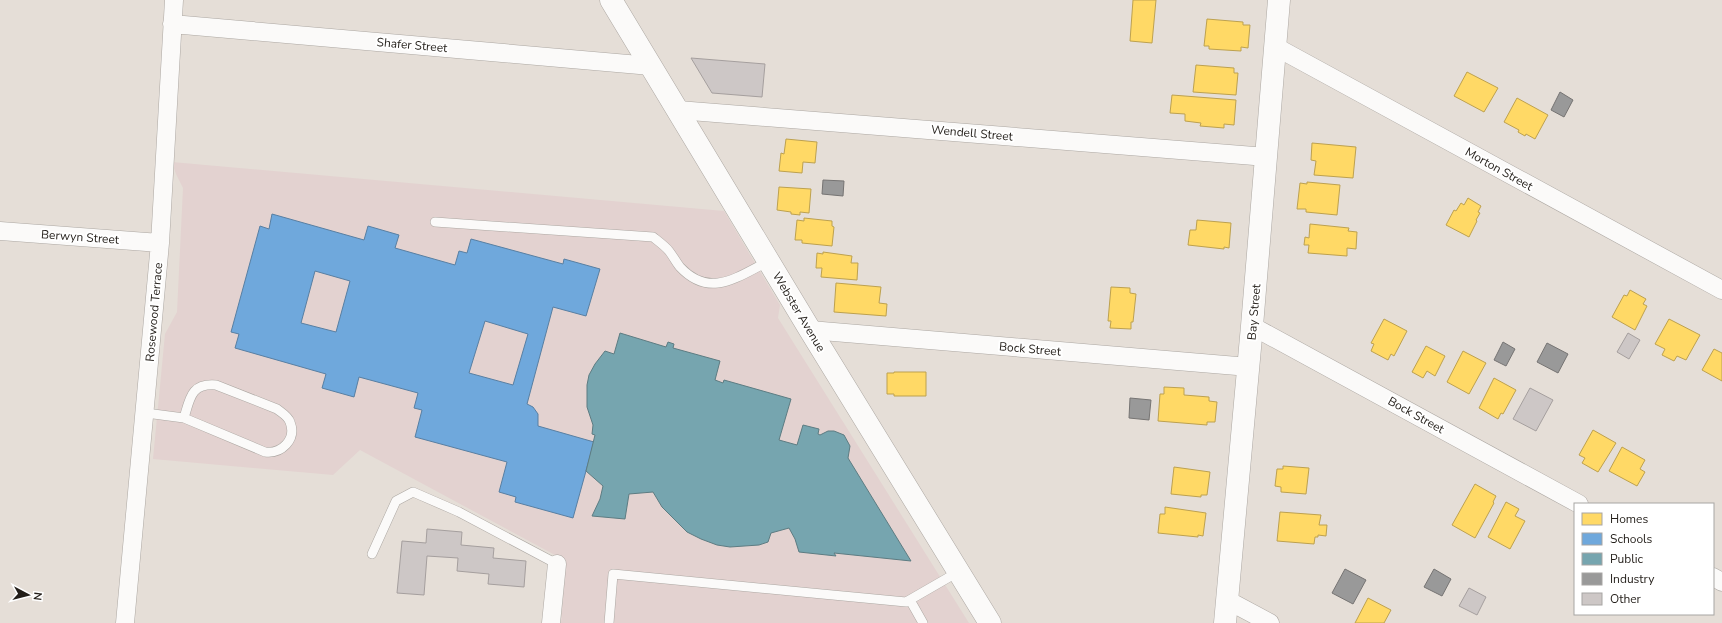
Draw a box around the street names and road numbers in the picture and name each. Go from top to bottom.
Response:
street label: Shafer Street [376,34,449,56]
street label: Wendell Street [930,121,1014,145]
street label: Morton Street [1462,144,1536,195]
street label: Berwyn Street [40,226,120,248]
street label: Rosewood Terrace [142,262,166,362]
street label: Webster Avenue [769,269,829,355]
street label: Bay Street [1244,282,1264,341]
street label: Bock Street [998,338,1062,360]
street label: Bock Street [1385,393,1448,437]

